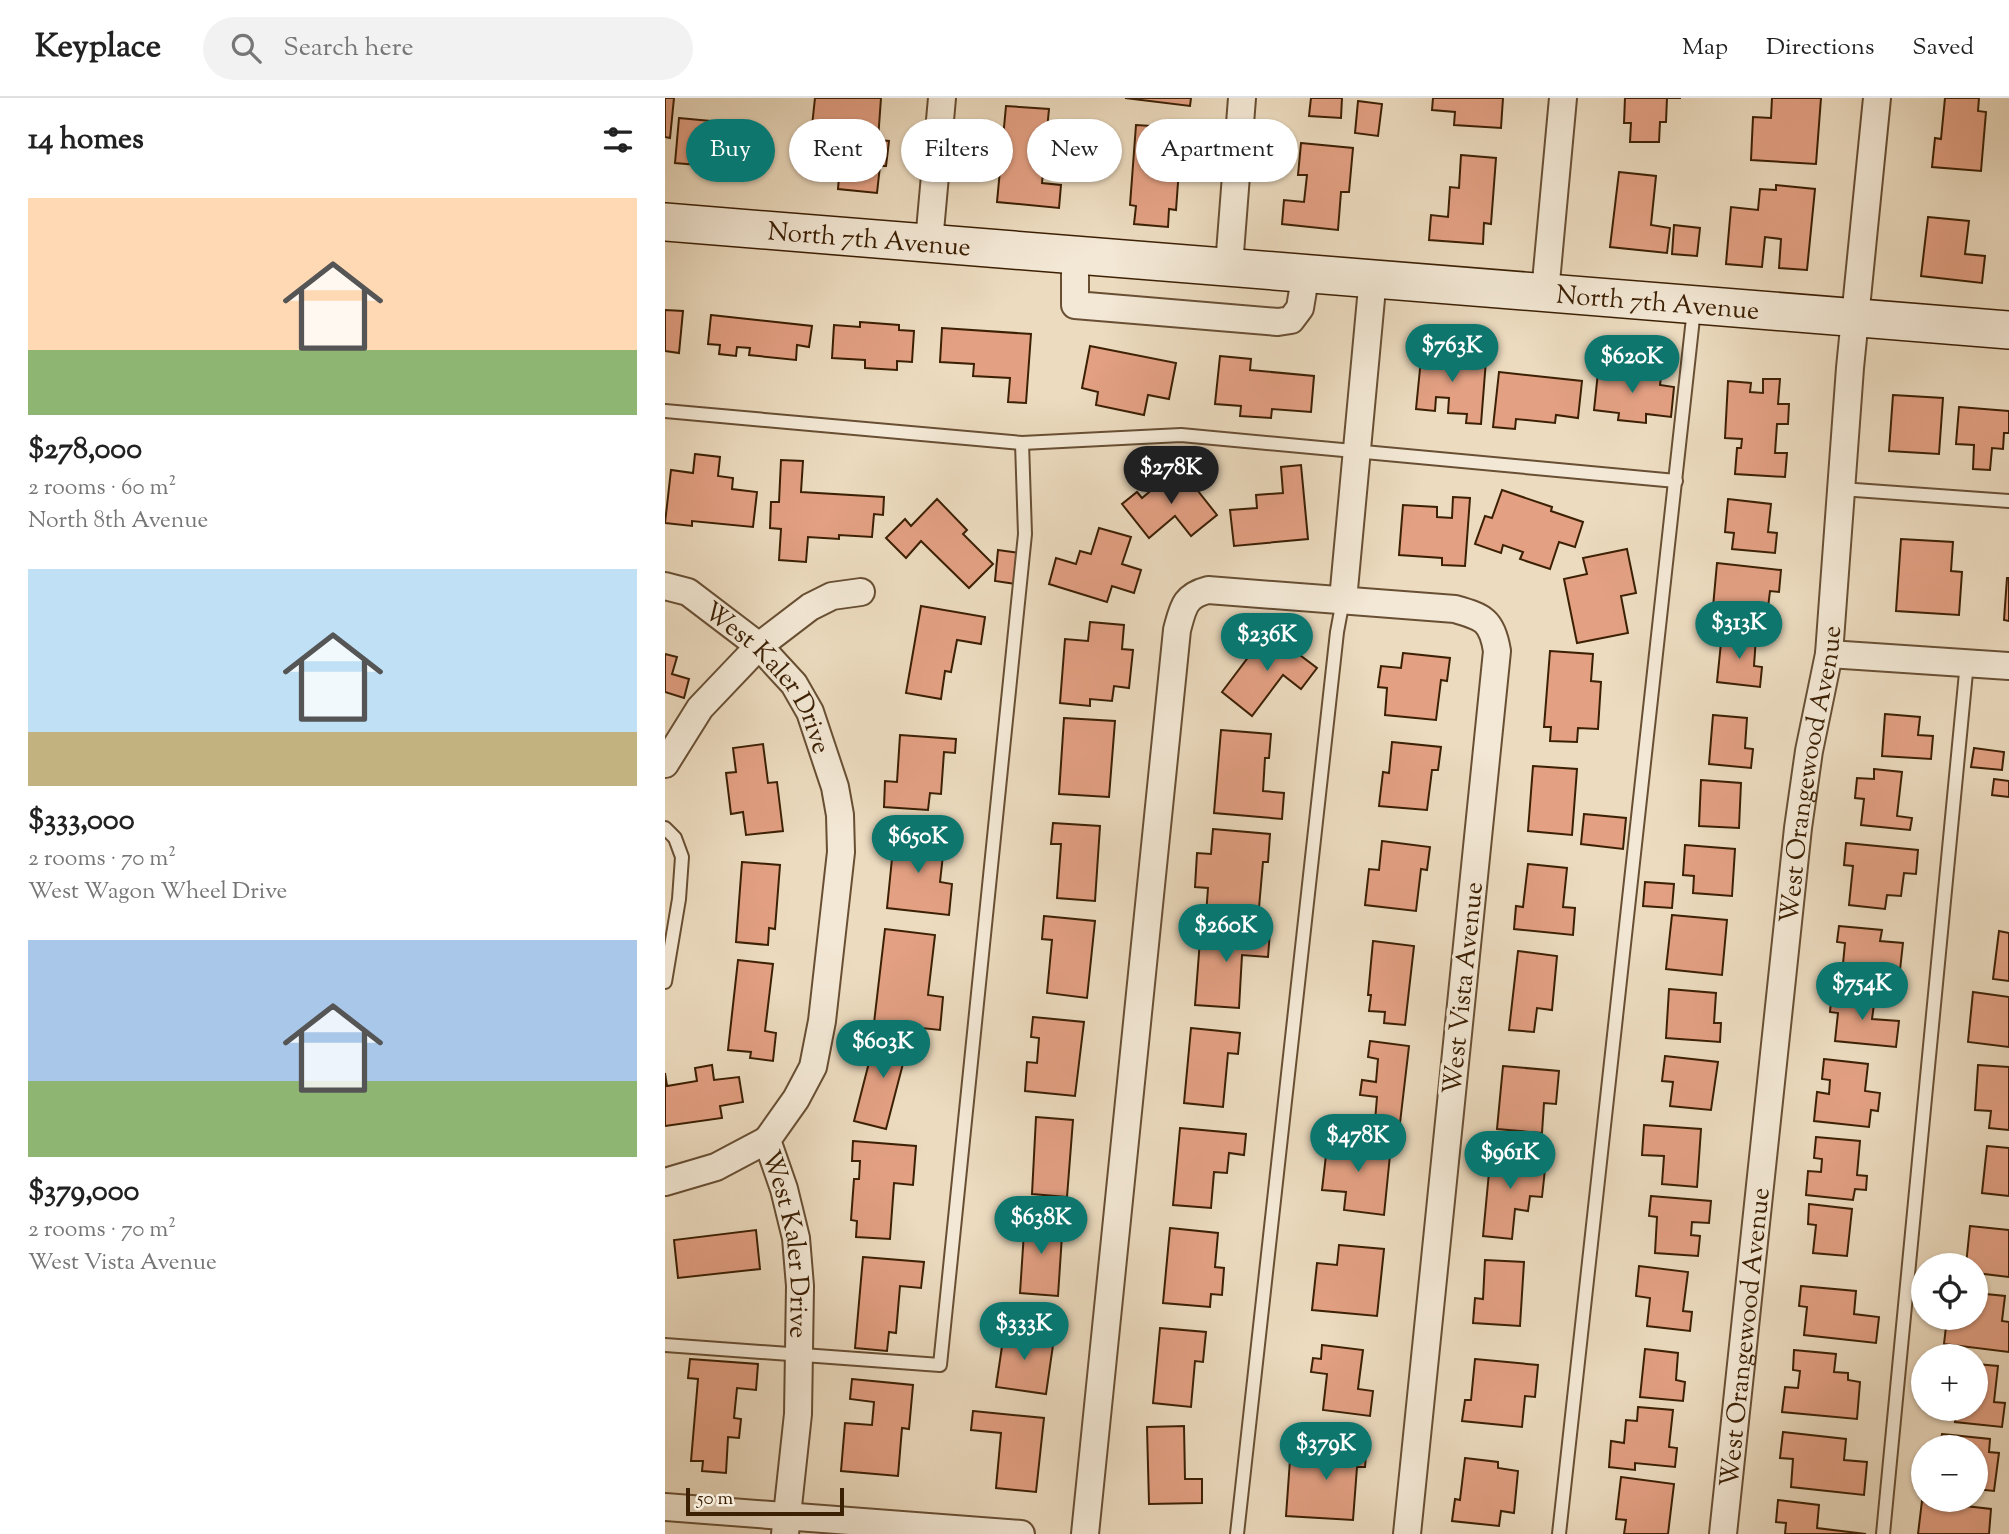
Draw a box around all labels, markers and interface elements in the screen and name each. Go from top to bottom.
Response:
search box [203,17,693,80]
text: Keyplace [35,24,161,72]
icon: search [227,29,265,67]
text: Search here [283,30,414,67]
text: Map [1682,31,1728,65]
text: Directions [1766,31,1874,65]
text: Saved [1912,31,1974,65]
text: 14 homes [28,119,144,162]
chip: Buy [686,119,775,182]
chip: Rent [789,119,887,182]
chip: Filters [901,119,1013,182]
chip: New [1027,119,1122,182]
chip: Apartment [1136,119,1298,182]
icon: filters [599,121,637,159]
street label: North 7th Avenue [766,214,972,268]
icon: home [270,243,396,369]
street label: North 7th Avenue [1555,278,1761,331]
pin: $763K [1403,324,1501,384]
text: $763K [1421,330,1483,363]
pin: $620K [1583,336,1681,395]
text: $620K [1600,341,1664,374]
text: $278,000 [28,429,142,472]
pin: $278K [1122,446,1220,506]
text: $278K [1140,452,1202,485]
text: 2 rooms · 60 m² [28,472,176,505]
text: North 8th Avenue [28,505,208,538]
street label: West Kaler Drive [695,594,839,759]
pin: $313K [1690,602,1788,661]
text: $313K [1711,607,1767,640]
icon: home [270,614,396,740]
pin: $236K [1218,614,1316,673]
text: $236K [1237,619,1297,652]
street label: West Orangewood Avenue [1772,624,1852,925]
text: $333,000 [28,800,135,843]
pin: $650K [869,816,967,875]
text: $650K [888,821,948,854]
text: 2 rooms · 70 m² [28,843,176,876]
text: West Wagon Wheel Drive [28,876,287,909]
street label: West Vista Avenue [1435,880,1494,1096]
pin: $260K [1177,904,1275,964]
text: $260K [1194,910,1258,943]
pin: $754K [1813,962,1911,1022]
text: $754K [1832,968,1892,1001]
icon: home [270,985,396,1111]
pin: $603K [834,1020,932,1080]
text: $603K [852,1026,914,1059]
pin: $478K [1309,1114,1407,1174]
text: $478K [1326,1120,1390,1153]
pin: $961K [1461,1132,1559,1191]
text: $961K [1480,1137,1540,1170]
street label: West Kaler Drive [751,1146,817,1338]
text: $379,000 [28,1171,139,1214]
street label: West Orangewood Avenue [1712,1186,1781,1489]
pin: $638K [992,1196,1090,1256]
text: $638K [1010,1202,1072,1235]
text: 2 rooms · 70 m² [28,1214,176,1247]
text: West Vista Avenue [28,1247,217,1280]
map controls [1911,1253,1988,1512]
button: locate [1911,1253,1988,1330]
pin: $333K [975,1302,1073,1362]
text: $333K [996,1308,1052,1341]
button: + [1911,1344,1988,1421]
pin: $379K [1277,1422,1375,1482]
text: $379K [1296,1428,1356,1461]
button: − [1911,1435,1988,1512]
scale bar [686,1485,843,1517]
text: 50 m [697,1486,733,1513]

